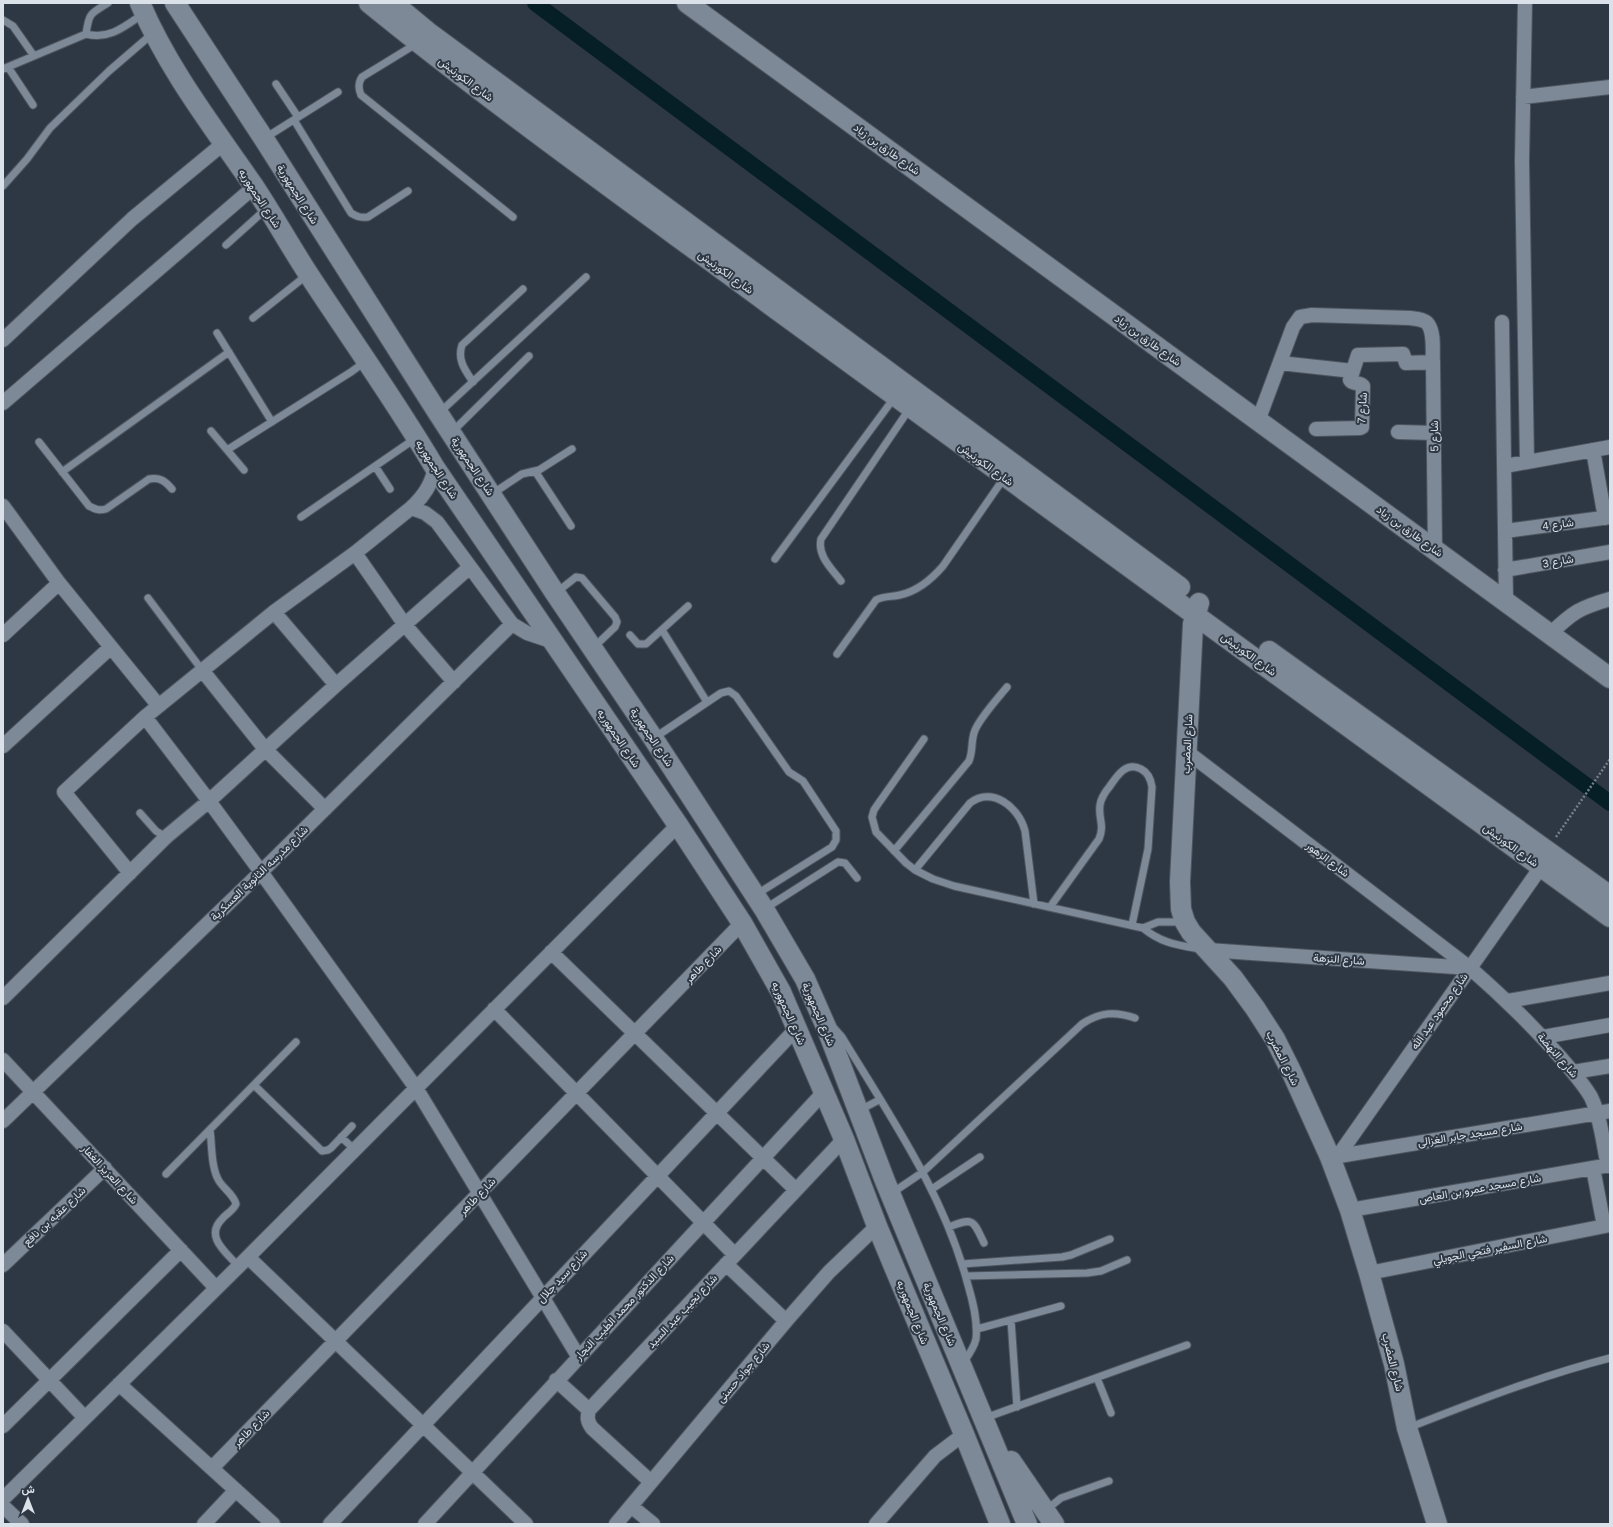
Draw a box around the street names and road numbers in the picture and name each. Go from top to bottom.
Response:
street label: شارع الكورنيش [435,55,496,105]
street label: شارع طارق بن زياد [850,121,923,179]
street label: شارع الجمهورية [273,162,321,227]
street label: شارع الجمهوريه [235,166,284,231]
street label: شارع الكورنيش [695,248,756,298]
street label: شارع طارق بن زياد [1111,312,1184,370]
street label: شارع 7 [1355,392,1371,424]
street label: شارع 5 [1428,420,1442,452]
street label: شارع الجمهورية [447,434,497,499]
street label: شارع الجمهوريه [412,437,461,502]
street label: شارع الكورنيش [955,440,1016,490]
street label: شارع طارق بن زياد [1373,503,1446,561]
street label: شارع 4 [1542,516,1575,534]
street label: شارع 3 [1542,552,1575,572]
street label: شارع الكورنيش [1218,630,1279,680]
street label: شارع الجمهورية [626,705,676,770]
street label: شارع الجمهوريه [593,706,643,771]
street label: شارع المضرب [1179,714,1197,774]
street label: شارع الكورنيش [1480,821,1541,871]
street label: شارع مدرسه الثانوية العسكرية [208,823,312,924]
street label: شارع الزهور [1302,838,1352,881]
street label: شارع طاهر [682,943,725,987]
street label: شارع النزهة [1313,951,1365,969]
street label: شارع محمود عبد الله [1408,970,1472,1053]
street label: شارع الجمهوريه [768,980,808,1048]
street label: شارع الجمهورية [798,980,838,1049]
street label: شارع المضرب [1262,1029,1302,1089]
street label: شارع النهضة [1534,1030,1581,1081]
street label: شارع مسجد جابر الغزالى [1417,1120,1524,1150]
street label: شارع العزيز الغفار [77,1141,141,1208]
street label: شارع مسجد عمرو بن العاص [1418,1171,1543,1207]
street label: شارع طاهر [456,1175,499,1219]
street label: شارع عقبه بن نافع [20,1184,89,1249]
street label: شارع السفير فتحي الجويلي [1432,1232,1549,1270]
street label: شارع سيد جلال [534,1247,591,1306]
street label: شارع الدكتور محمد الطيب النجار [571,1252,678,1364]
street label: شارع نجيب عبد السيد [645,1271,721,1352]
street label: شارع الجمهوريه [893,1278,931,1347]
street label: شارع الجمهورية [919,1280,959,1349]
street label: شارع المضرب [1378,1332,1406,1393]
street label: شارع جواد حسنى [714,1339,774,1406]
street label: شارع طاهر [230,1407,273,1451]

